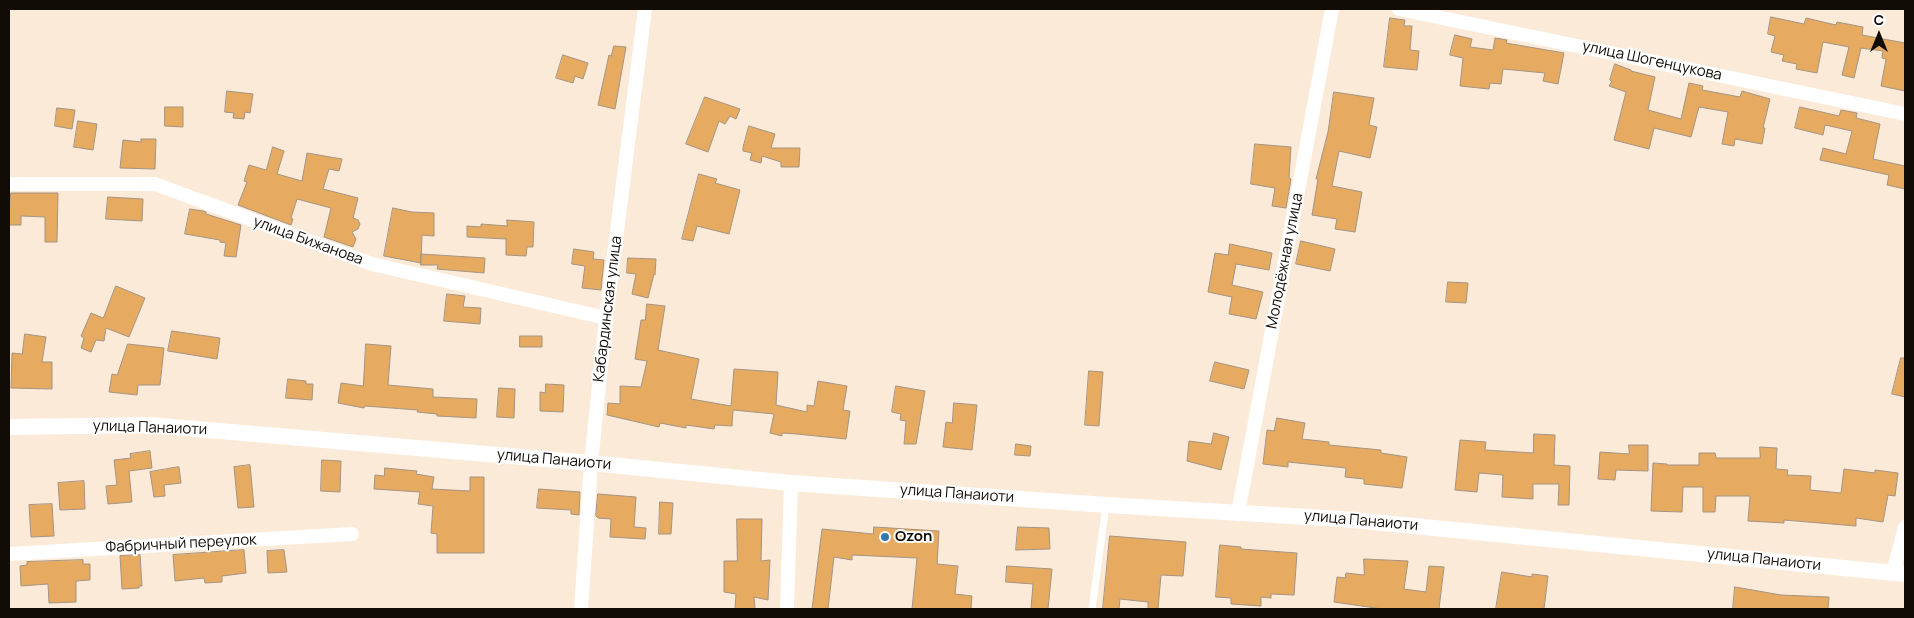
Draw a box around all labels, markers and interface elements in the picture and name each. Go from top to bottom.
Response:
north arrow [1854,10,1904,60]
text: С [1874,10,1884,29]
street label: улица Шогенцукова [1581,37,1723,85]
street label: Молодёжная улица [1263,192,1307,330]
street label: улица Бижанова [251,213,365,269]
street label: Кабардинская улица [590,235,626,383]
street label: улица Панаиоти [92,417,208,439]
street label: улица Панаиоти [496,446,612,474]
street label: улица Панаиоти [899,481,1015,507]
street label: улица Панаиоти [1303,507,1419,535]
place label: Ozon [895,528,932,546]
street label: Фабричный переулок [105,531,257,557]
marker: Ozon [879,531,891,543]
street label: улица Панаиоти [1706,545,1822,575]

